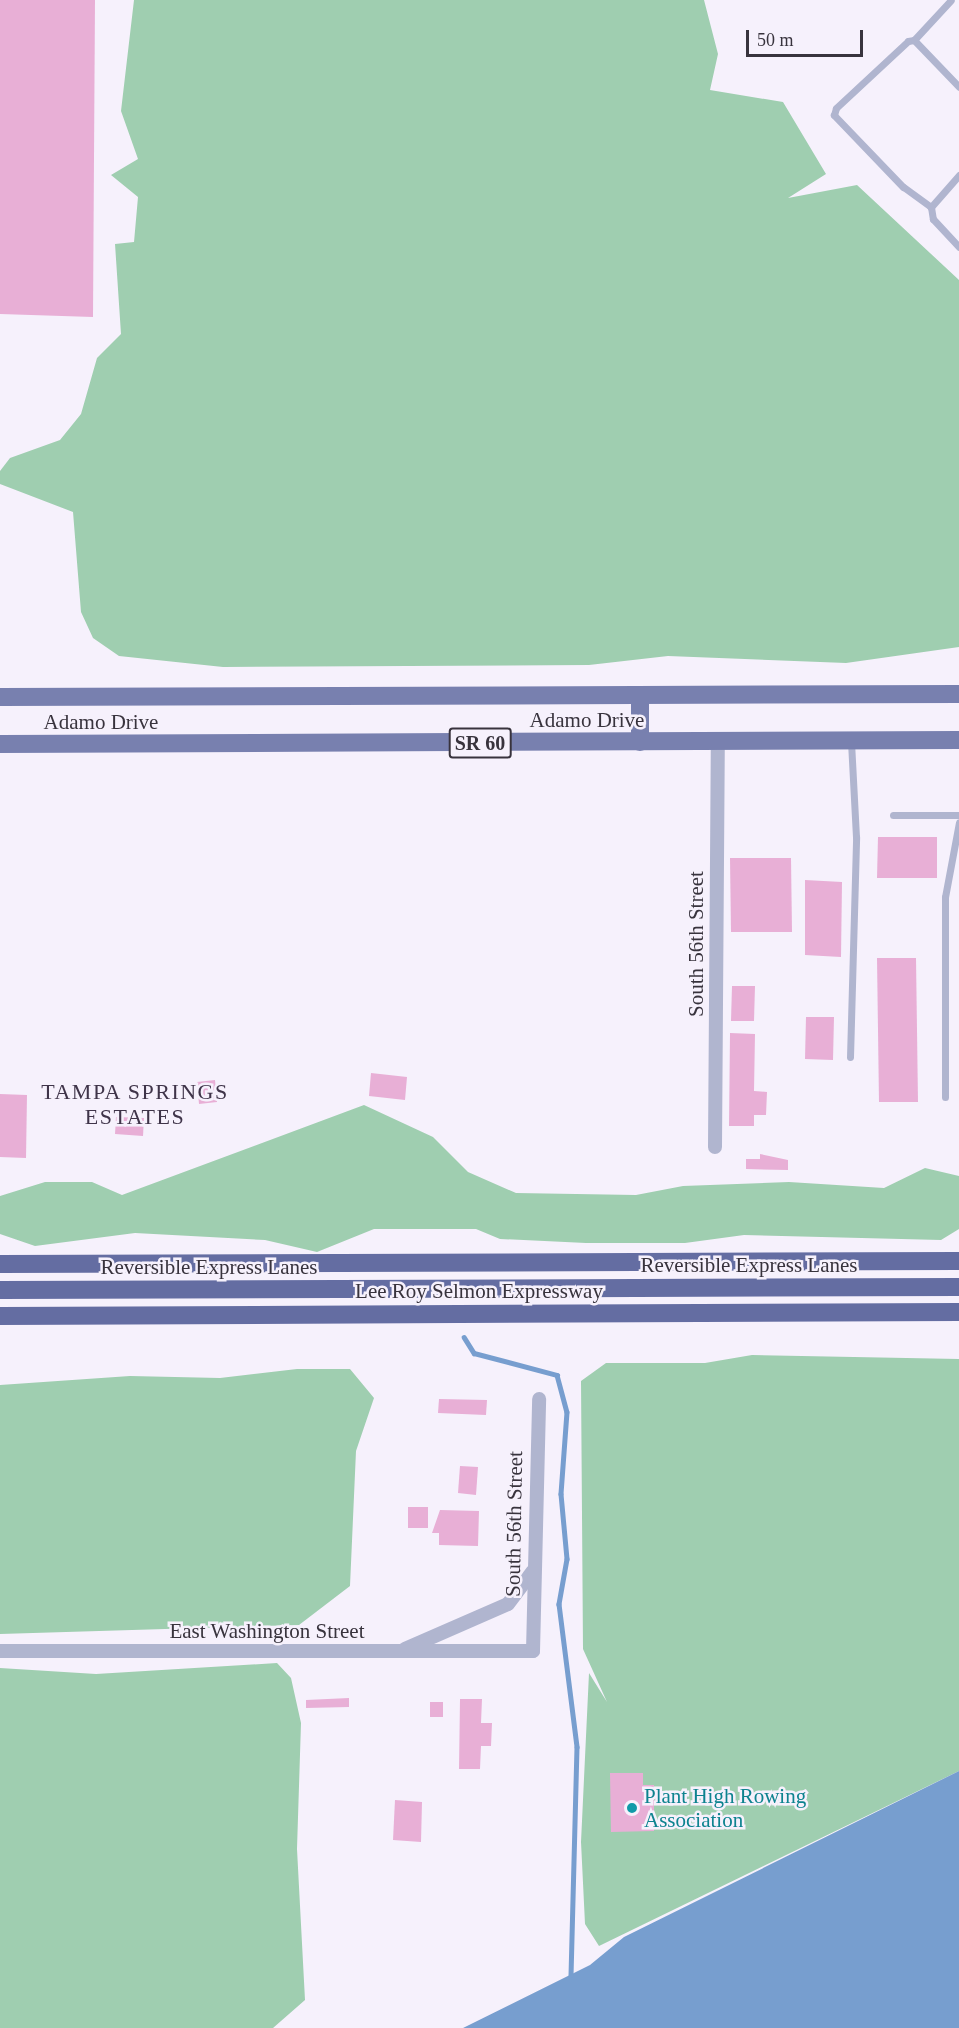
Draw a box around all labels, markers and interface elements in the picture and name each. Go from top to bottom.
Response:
scale bar [749,18,866,56]
text: 50 m [757,30,794,50]
street label: Adamo Drive [530,707,644,733]
street label: Adamo Drive [44,709,158,735]
road number: SR 60 [448,726,512,760]
street label: South 56th Street [683,871,709,1017]
district label: TAMPA SPRINGS ESTATES [41,1078,229,1130]
street label: Reversible Express Lanes [641,1252,857,1278]
street label: Reversible Express Lanes [101,1254,317,1280]
street label: Lee Roy Selmon Expressway [355,1278,603,1304]
street label: South 56th Street [500,1451,528,1597]
street label: East Washington Street [169,1618,365,1644]
place label: Plant High Rowing Association [644,1783,806,1833]
marker: Plant High Rowing Association [625,1801,639,1815]

